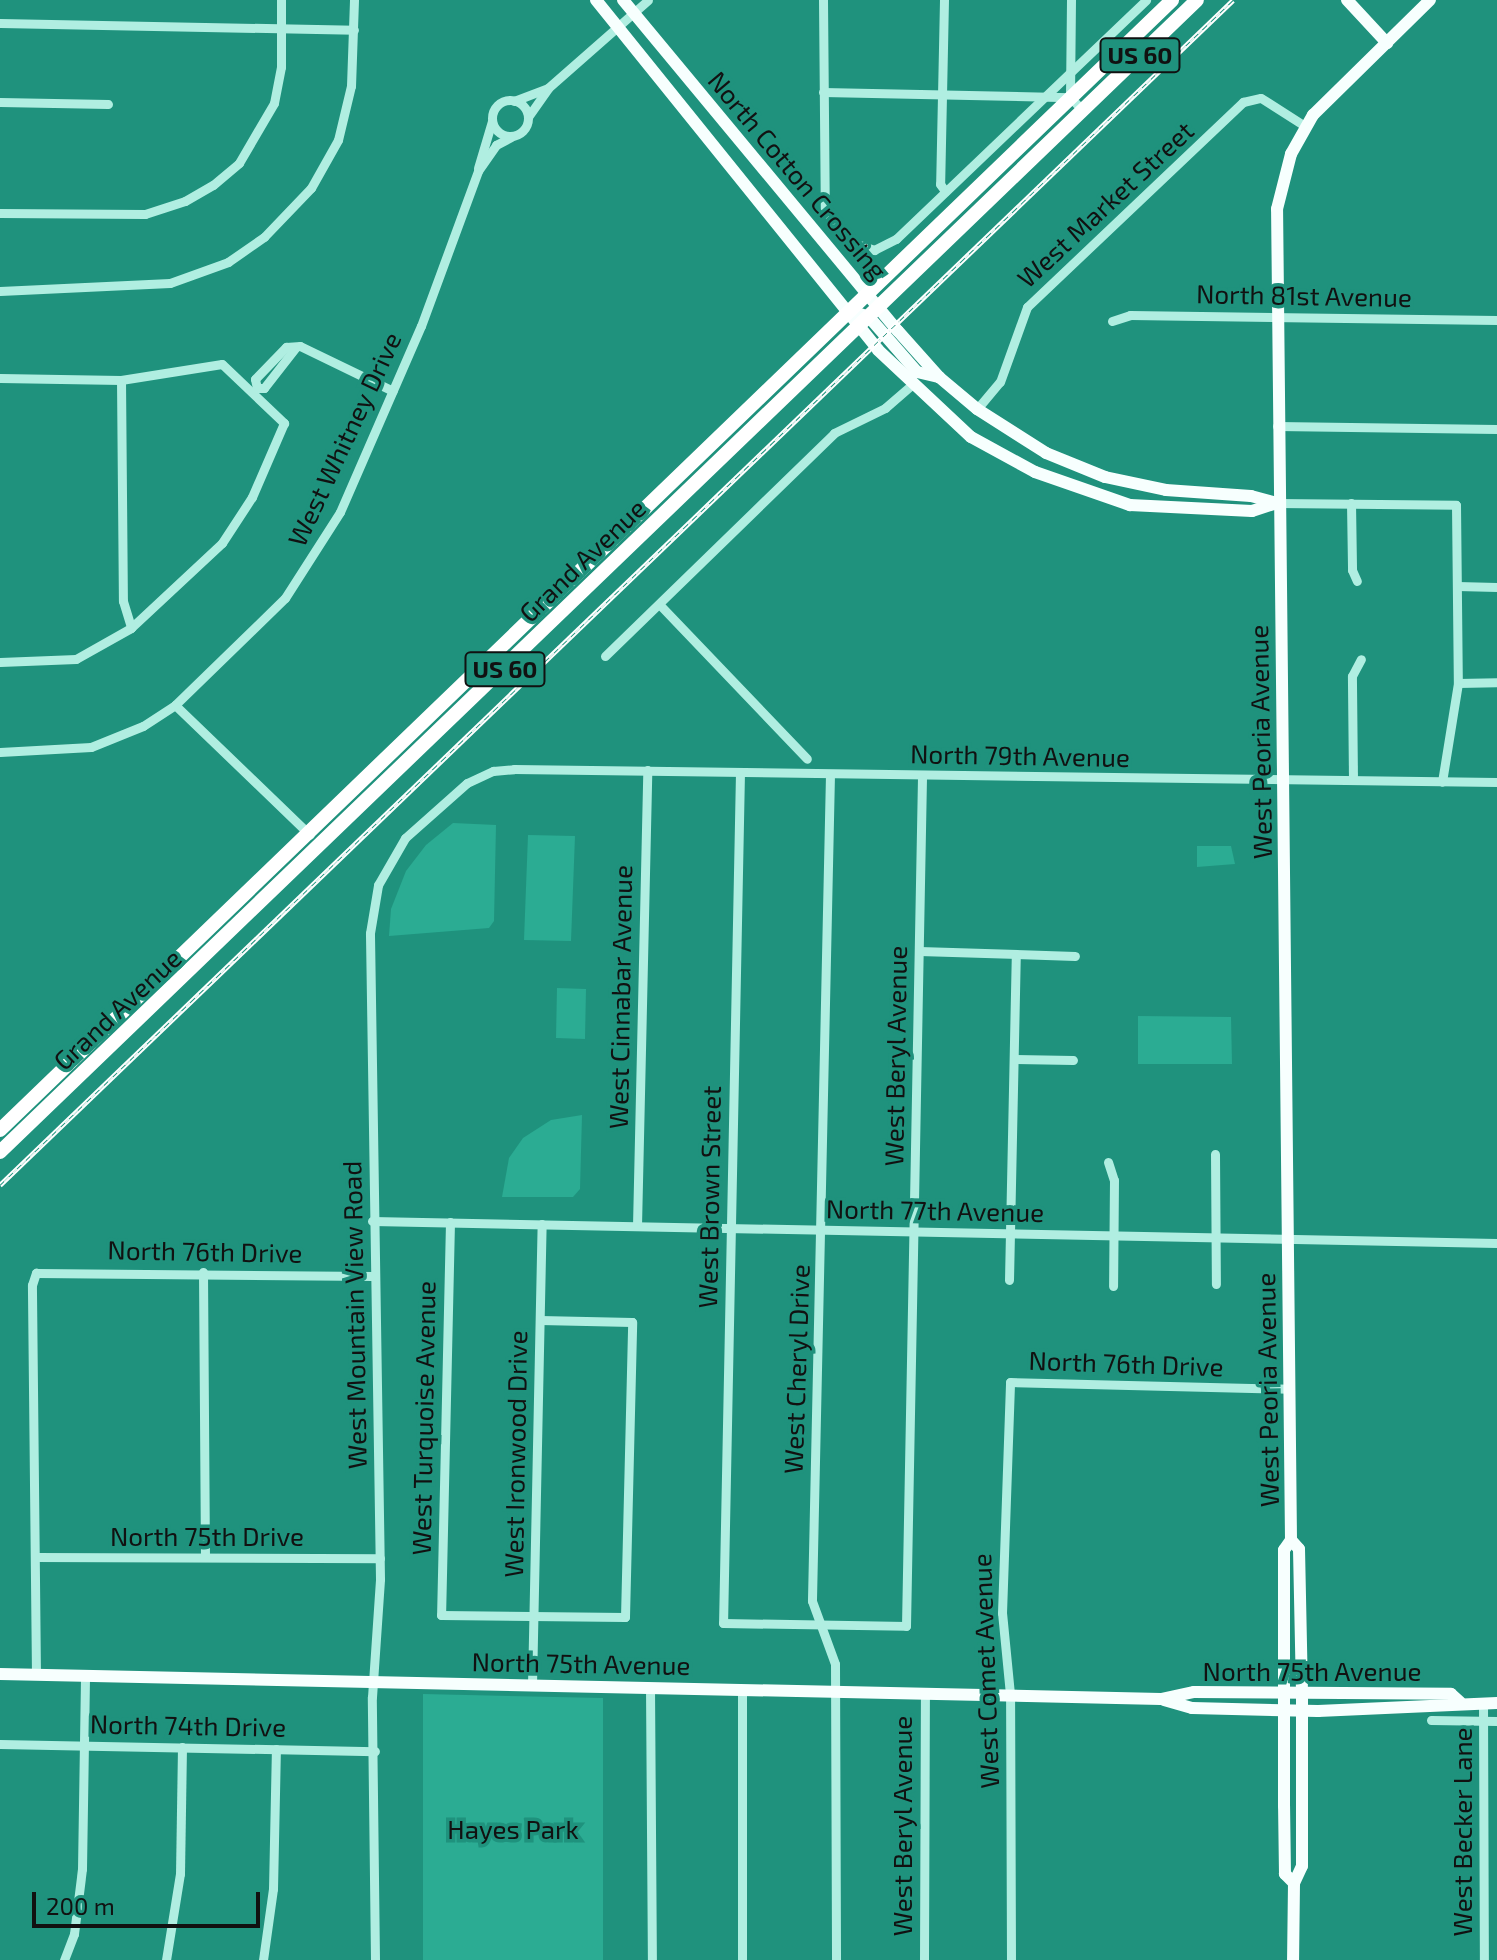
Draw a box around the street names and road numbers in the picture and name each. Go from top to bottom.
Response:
road number: US 60 [1098,35,1182,75]
street label: North Cotton Crossing [702,65,894,285]
street label: West Market Street [1011,114,1199,294]
street label: North 81st Avenue [1195,278,1413,312]
street label: West Whitney Drive [281,327,407,551]
street label: Grand Avenue [512,492,652,628]
street label: West Peoria Avenue [1242,624,1278,860]
road number: US 60 [463,649,547,689]
street label: North 79th Avenue [910,737,1130,773]
street label: West Cinnabar Avenue [602,864,638,1130]
street label: Grand Avenue [46,942,188,1076]
street label: West Beryl Avenue [877,945,913,1167]
street label: West Brown Street [691,1085,727,1309]
street label: West Mountain View Road [336,1160,372,1470]
street label: North 77th Avenue [825,1192,1045,1228]
street label: North 76th Drive [107,1234,303,1268]
street label: West Cheryl Drive [777,1263,815,1475]
street label: West Peoria Avenue [1249,1272,1285,1508]
street label: West Turquoise Avenue [405,1280,441,1556]
street label: West Ironwood Drive [497,1330,533,1578]
street label: North 76th Drive [1028,1344,1224,1382]
street label: North 75th Drive [110,1520,304,1552]
street label: West Comet Avenue [965,1552,1005,1790]
street label: North 75th Avenue [471,1645,691,1681]
street label: North 75th Avenue [1202,1655,1422,1687]
street label: North 74th Drive [90,1708,286,1742]
street label: West Beryl Avenue [886,1715,918,1937]
street label: West Becker Lane [1446,1727,1478,1937]

